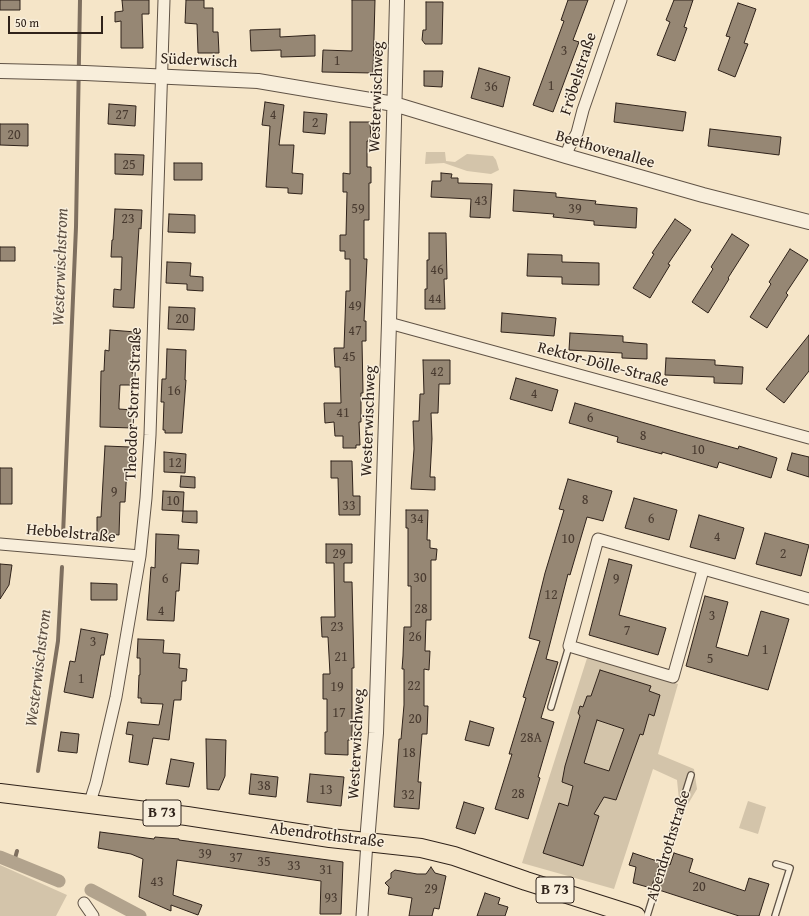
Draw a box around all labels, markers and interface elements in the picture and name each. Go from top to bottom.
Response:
scale bar [10,8,105,34]
text: 50 m [15,14,39,31]
street label: Fröbelstraße [557,30,601,118]
street label: Westerwischweg [365,41,389,153]
house number: 3 [561,43,567,59]
street label: Süderwisch [160,49,238,73]
house number: 1 [334,53,340,69]
house number: 1 [548,78,554,94]
house number: 36 [484,79,498,95]
house number: 27 [115,107,129,123]
house number: 4 [270,107,276,123]
house number: 2 [312,115,318,131]
house number: 20 [7,127,21,143]
street label: Beethovenallee [553,127,657,173]
house number: 25 [122,157,136,173]
house number: 43 [474,193,488,209]
house number: 59 [351,201,365,217]
house number: 39 [568,201,582,217]
water label: Westerwischstrom [49,208,73,326]
house number: 23 [121,211,135,227]
house number: 46 [430,262,444,278]
house number: 44 [428,291,442,307]
house number: 49 [348,298,362,314]
house number: 20 [175,311,189,327]
house number: 47 [348,323,362,339]
street label: Theodor-Storm-Straße [122,327,146,481]
street label: Rektor-Dölle-Straße [535,338,671,392]
house number: 45 [342,349,356,365]
house number: 42 [430,364,444,380]
street label: Westerwischweg [357,365,381,477]
house number: 16 [167,383,181,399]
house number: 4 [531,386,537,402]
house number: 41 [336,405,350,421]
house number: 6 [587,410,593,426]
house number: 8 [640,428,646,444]
house number: 10 [691,442,705,458]
house number: 12 [168,455,182,471]
house number: 9 [111,484,117,500]
house number: 8 [582,492,588,508]
house number: 10 [166,493,180,509]
house number: 33 [342,498,356,514]
house number: 34 [410,511,424,527]
house number: 6 [648,511,654,527]
street label: Hebbelstraße [26,521,116,547]
house number: 4 [714,529,720,545]
house number: 10 [561,531,575,547]
house number: 29 [332,546,346,562]
house number: 2 [780,546,786,562]
house number: 30 [413,570,427,586]
house number: 6 [162,571,168,587]
house number: 9 [613,571,619,587]
house number: 12 [544,587,558,603]
house number: 28 [414,601,428,617]
house number: 4 [158,603,164,619]
water label: Westerwischstrom [22,608,56,728]
house number: 3 [709,608,715,624]
house number: 23 [330,619,344,635]
house number: 7 [624,623,630,639]
house number: 26 [408,629,422,645]
house number: 3 [90,634,96,650]
house number: 1 [762,642,768,658]
house number: 21 [334,649,348,665]
house number: 5 [707,651,713,667]
house number: 1 [78,671,84,687]
house number: 22 [407,678,421,694]
house number: 19 [330,679,344,695]
street label: Westerwischweg [345,688,369,800]
house number: 17 [332,705,346,721]
house number: 20 [408,711,422,727]
house number: 28A [520,730,542,746]
house number: 18 [402,745,416,761]
house number: 38 [257,778,271,794]
house number: 13 [319,782,333,798]
house number: 28 [511,786,525,802]
house number: 32 [401,787,415,803]
street label: Abendrothstraße [643,788,695,904]
road number: B 73 [143,800,181,826]
street label: Abendrothstraße [269,819,385,853]
house number: 39 [198,846,212,862]
house number: 37 [229,850,243,866]
house number: 35 [257,854,271,870]
house number: 33 [287,858,301,874]
house number: 31 [319,862,333,878]
house number: 43 [150,874,164,890]
road number: B 73 [536,877,574,903]
house number: 20 [692,879,706,895]
house number: 29 [424,881,438,897]
house number: 93 [324,890,338,906]

